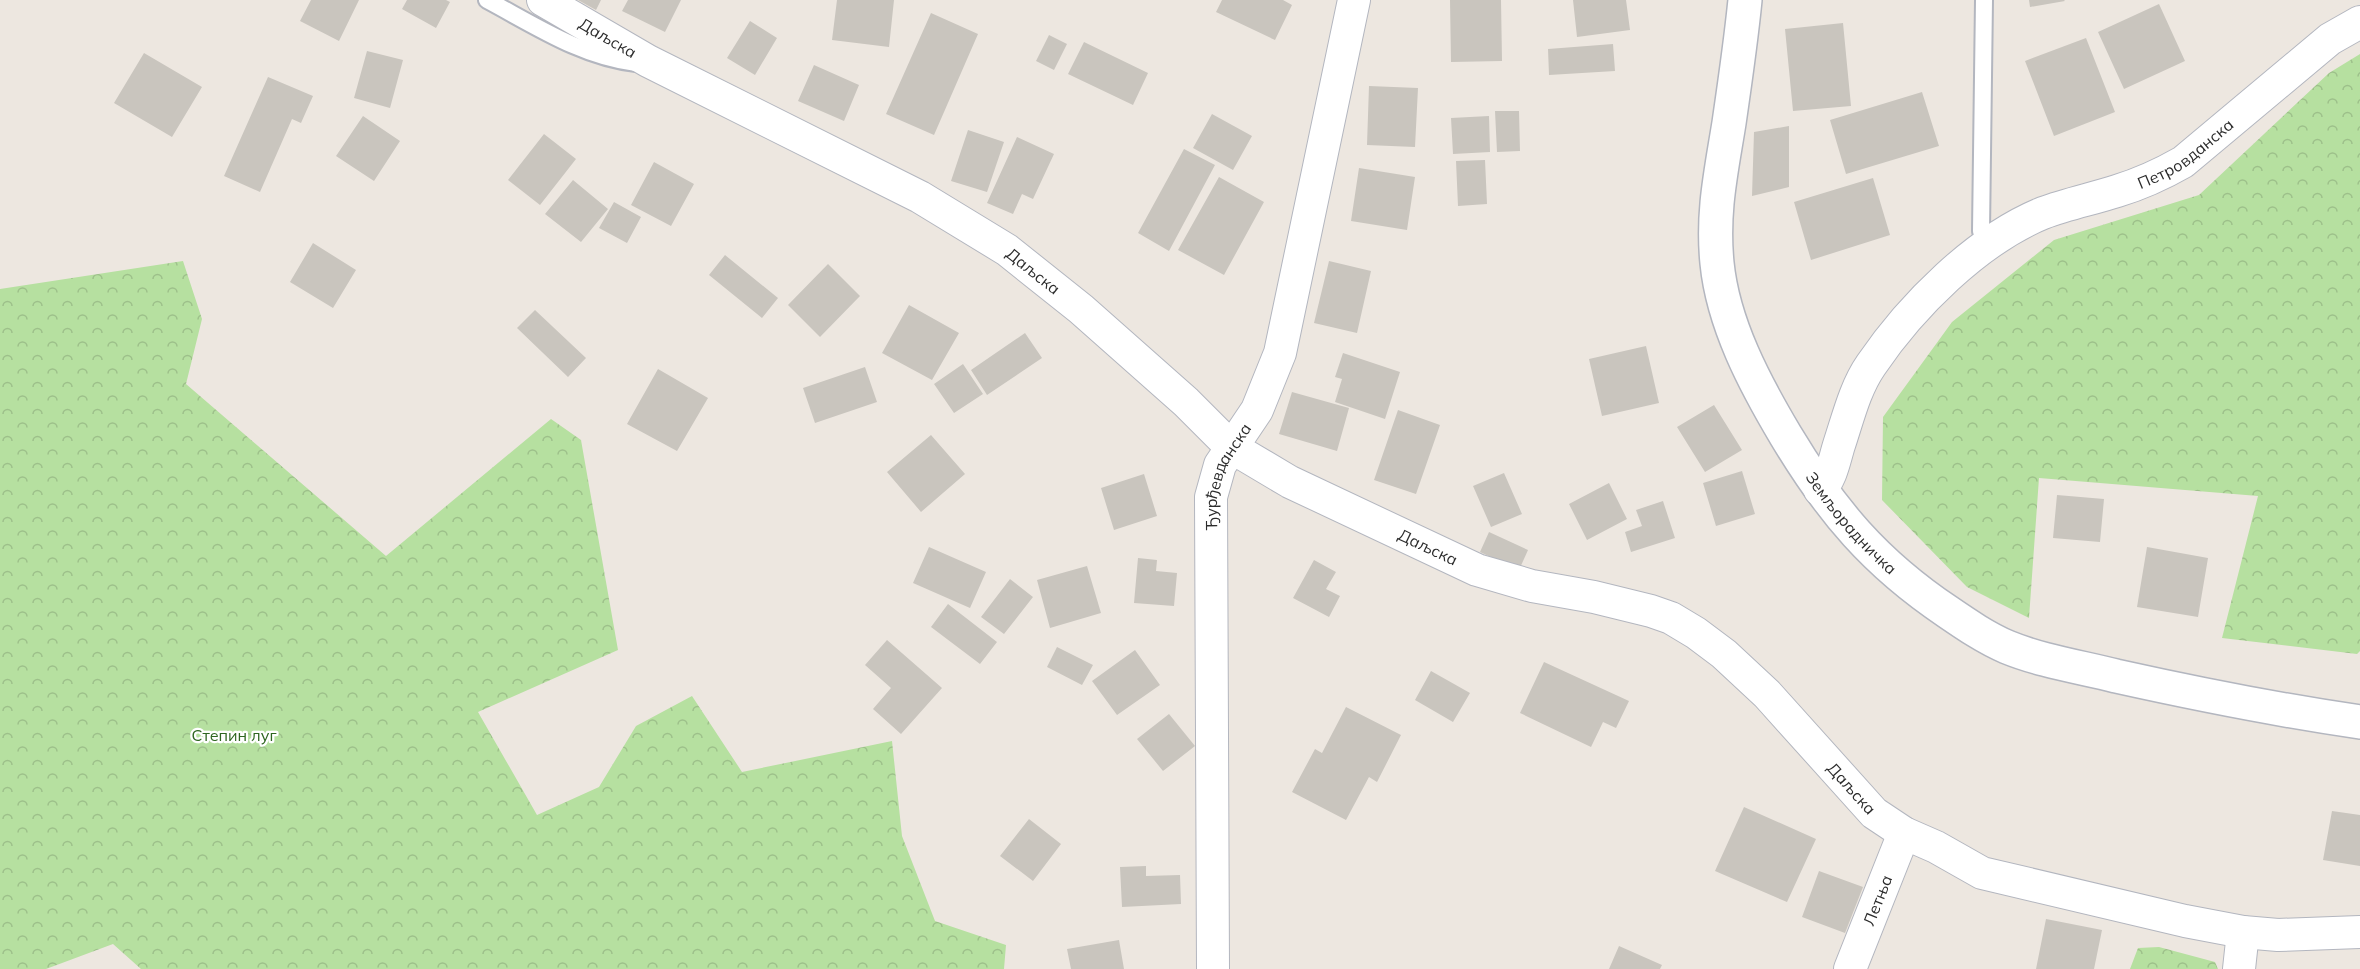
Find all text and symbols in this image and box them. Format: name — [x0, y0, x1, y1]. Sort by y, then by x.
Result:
street label: Даљска — [575, 13, 640, 62]
street label: Петровданска — [2134, 114, 2237, 193]
street label: Даљска — [1002, 243, 1064, 299]
street label: Ђурђевданска — [1201, 419, 1255, 531]
street label: Земљорадничка — [1802, 468, 1901, 579]
street label: Даљска — [1395, 524, 1461, 569]
park label: Степин луг — [191, 725, 277, 745]
street label: Даљска — [1823, 758, 1880, 819]
street label: Летња — [1858, 872, 1896, 928]

